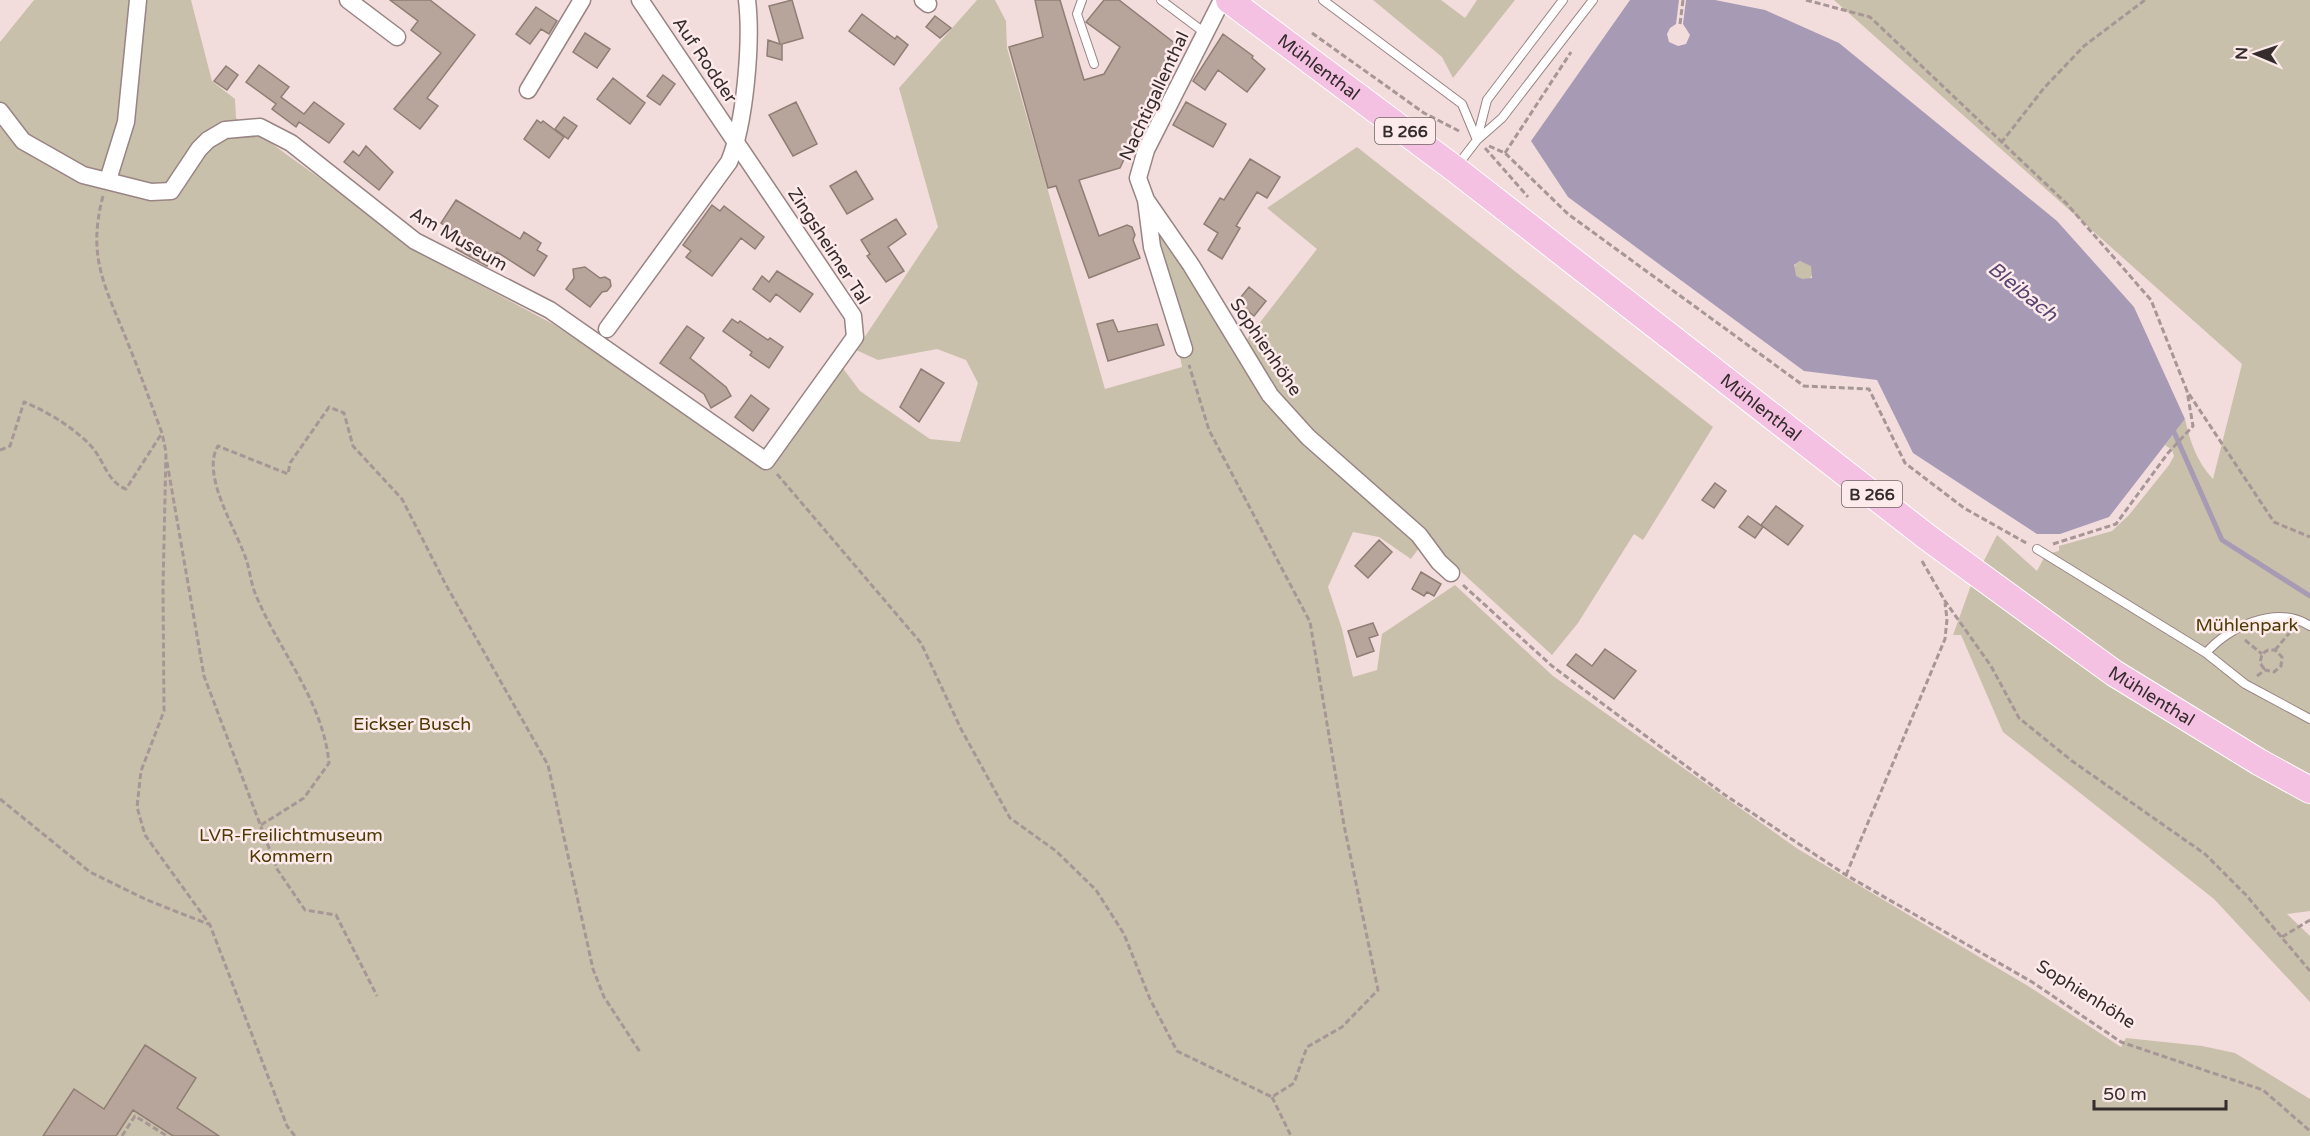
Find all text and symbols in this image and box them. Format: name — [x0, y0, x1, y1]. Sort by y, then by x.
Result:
street label: Auf Rodder — [668, 13, 742, 107]
north arrow — [2226, 24, 2286, 84]
street label: Nachtigallenthal — [1114, 28, 1194, 164]
street label: Mühlenthal — [1273, 29, 1364, 105]
text: N — [2232, 47, 2252, 60]
road number: B 266 — [1375, 118, 1435, 144]
street label: Zingsheimer Tal — [783, 183, 875, 309]
street label: Am Museum — [406, 202, 512, 276]
water label: Bleibach — [1983, 257, 2062, 327]
street label: Sophienhöhe — [1225, 294, 1307, 400]
street label: Mühlenthal — [1716, 369, 1806, 446]
road number: B 266 — [1842, 481, 1902, 507]
park label: Mühlenpark — [2196, 614, 2299, 636]
street label: Mühlenthal — [2104, 661, 2199, 731]
park label: Eickser Busch — [353, 713, 471, 735]
park label: LVR-Freilichtmuseum Kommern — [199, 824, 383, 867]
street label: Sophienhöhe — [2032, 955, 2140, 1033]
scale bar — [2094, 1073, 2226, 1111]
text: 50 m — [2103, 1083, 2147, 1105]

